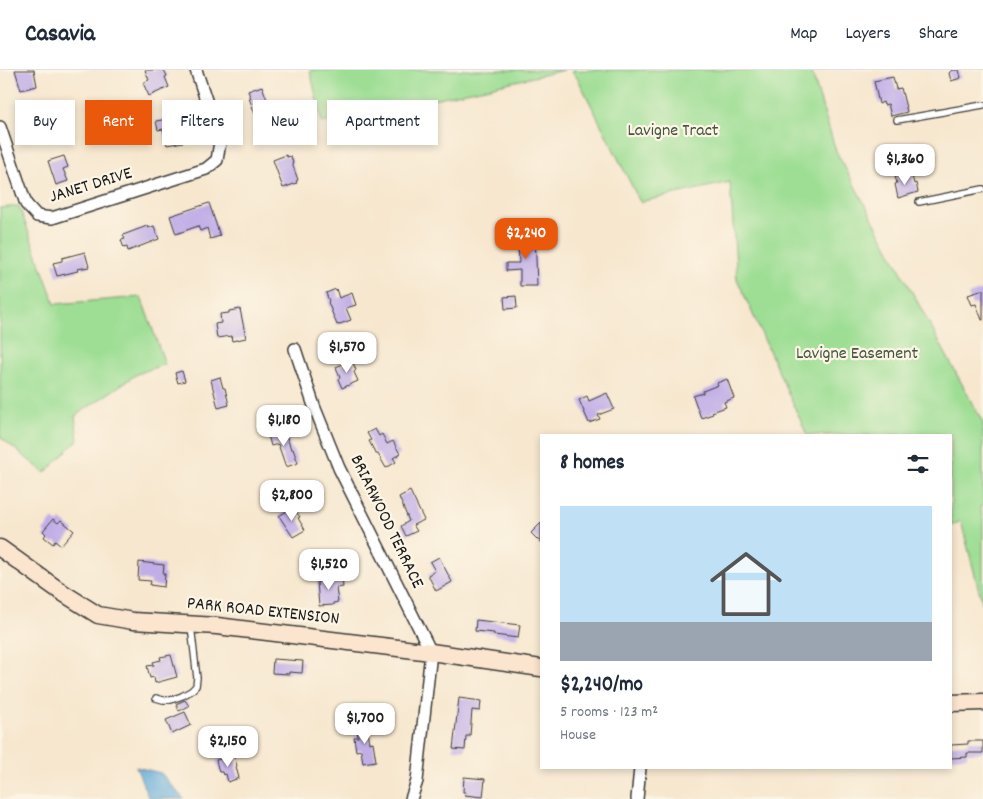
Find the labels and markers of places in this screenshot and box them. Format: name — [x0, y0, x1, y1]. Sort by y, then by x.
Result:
pin: $1,360 — [864, 144, 946, 186]
pin: $2,240 — [485, 218, 567, 260]
pin: $1,570 — [306, 332, 388, 374]
pin: $1,180 — [243, 404, 325, 447]
pin: $2,800 — [251, 480, 333, 522]
pin: $1,520 — [288, 548, 370, 591]
pin: $1,700 — [324, 702, 406, 745]
pin: $2,150 — [187, 726, 269, 768]

